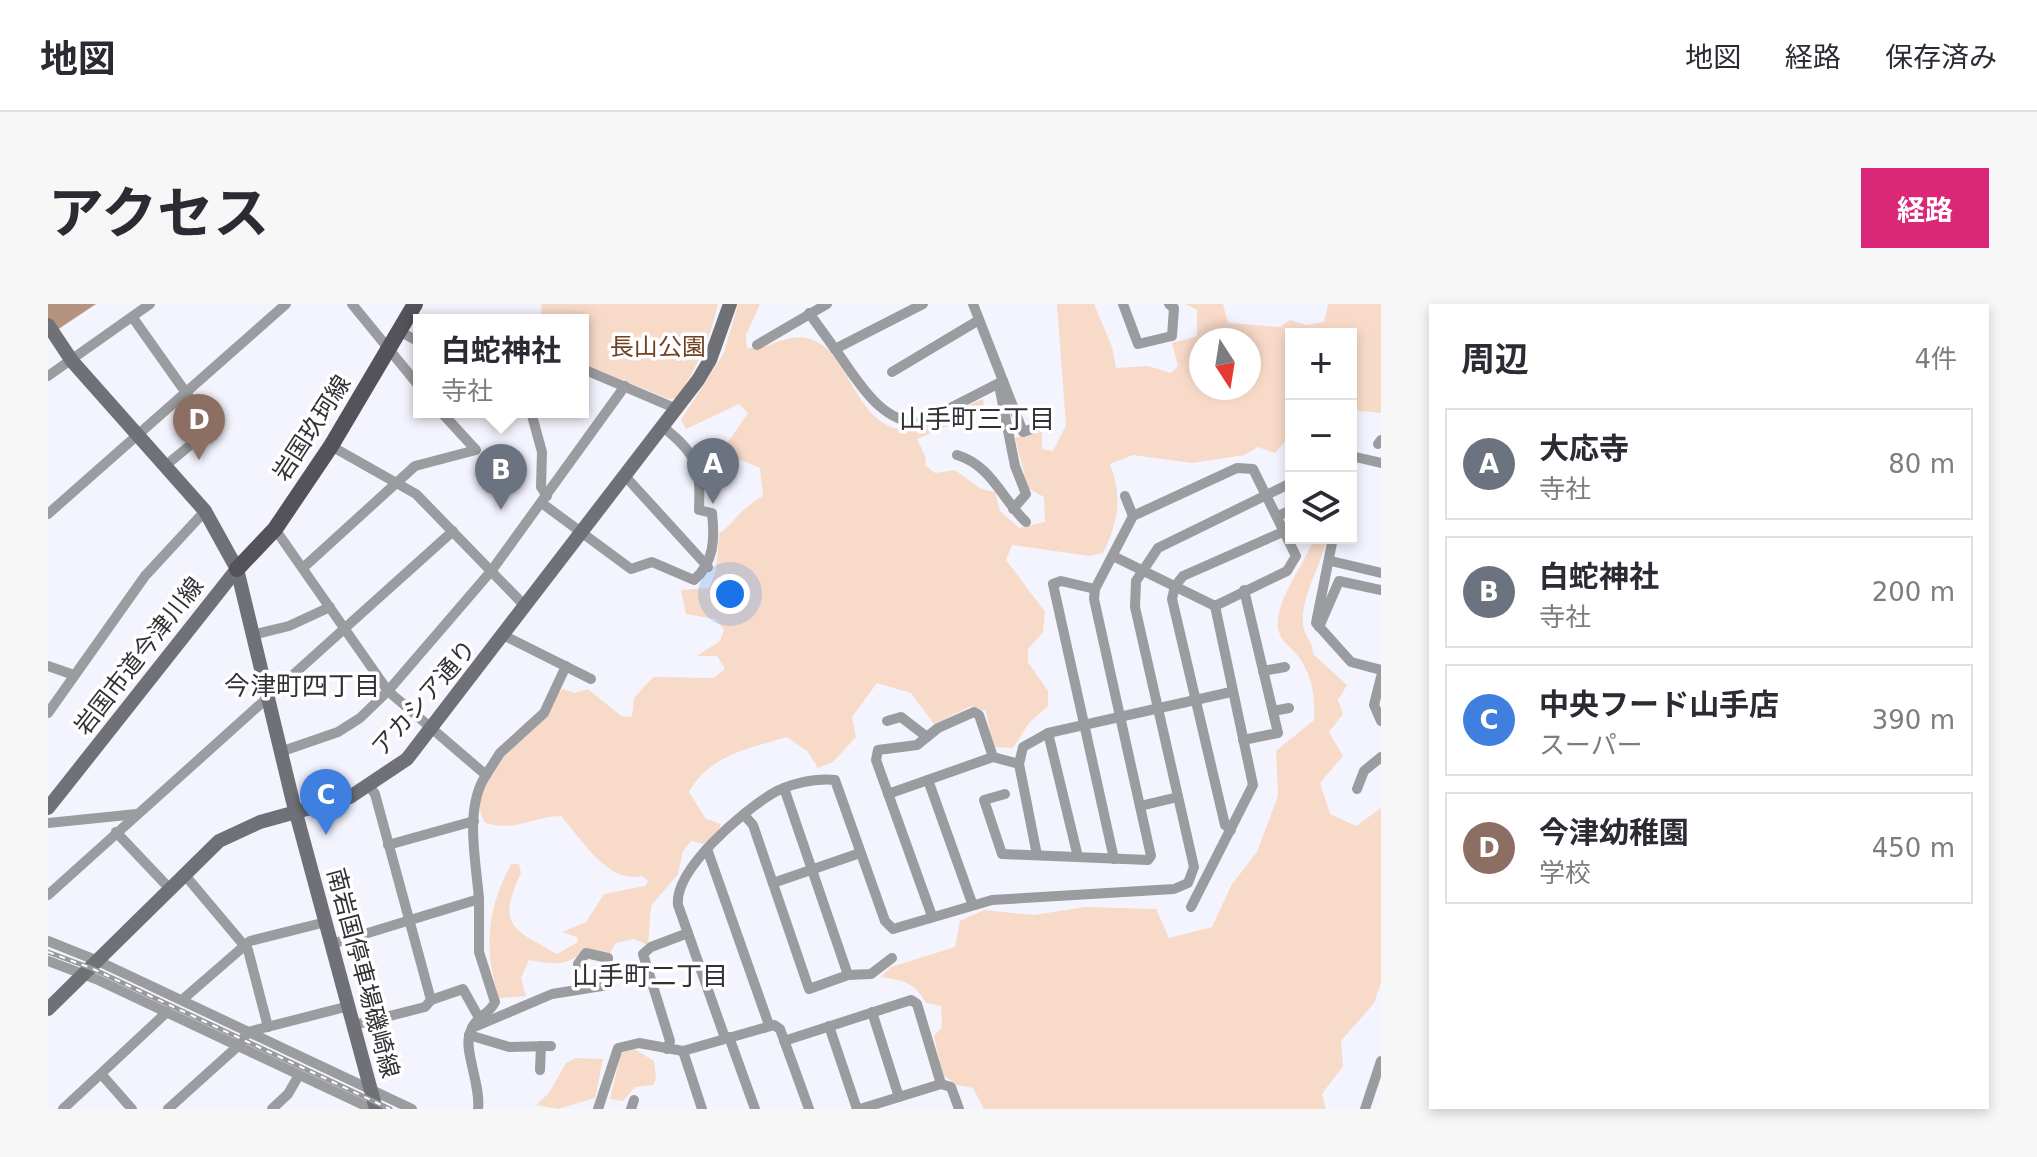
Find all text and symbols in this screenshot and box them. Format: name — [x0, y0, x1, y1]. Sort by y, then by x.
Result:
text: 地図 — [40, 37, 116, 81]
text: 地図 — [1685, 41, 1741, 74]
text: 経路 — [1785, 41, 1841, 74]
text: 保存済み — [1885, 41, 1997, 74]
button: 経路 — [1861, 168, 1989, 248]
text: アクセス — [48, 181, 269, 246]
popup — [413, 314, 589, 418]
north arrow — [1189, 328, 1261, 400]
map controls — [1285, 328, 1357, 544]
button: + — [1285, 328, 1357, 400]
text: 白蛇神社 — [441, 333, 561, 368]
park label: 長山公園 — [610, 333, 706, 361]
text: 周辺 — [1461, 339, 1529, 379]
text: 4件 — [1914, 344, 1957, 374]
street label: 岩国玖珂線 — [268, 370, 356, 486]
text: 寺社 — [441, 376, 493, 406]
pin: D — [173, 394, 225, 460]
button: − — [1285, 400, 1357, 472]
district label: 山手町三丁目 — [899, 404, 1055, 434]
text: 大応寺 — [1539, 431, 1629, 466]
pin: A — [687, 438, 739, 504]
pin: B — [475, 444, 527, 510]
text: A — [1479, 449, 1499, 479]
text: 80 m — [1888, 449, 1955, 479]
button: layers — [1285, 472, 1357, 544]
text: 寺社 — [1539, 474, 1591, 504]
text: 白蛇神社 — [1539, 559, 1659, 594]
street label: 岩国市道今津川線 — [69, 572, 209, 740]
your location — [710, 574, 750, 614]
text: B — [1479, 577, 1499, 607]
text: 200 m — [1872, 577, 1955, 607]
text: 寺社 — [1539, 602, 1591, 632]
street label: アカシア通り — [366, 634, 482, 762]
district label: 今津町四丁目 — [224, 671, 380, 701]
text: 中央フード山手店 — [1539, 687, 1779, 722]
text: C — [1479, 705, 1499, 735]
text: 390 m — [1872, 705, 1955, 735]
text: スーパー — [1539, 730, 1643, 760]
pin: C — [300, 769, 352, 835]
text: 今津幼稚園 — [1539, 815, 1689, 850]
text: D — [1478, 833, 1500, 863]
text: 450 m — [1872, 833, 1955, 863]
text: 学校 — [1539, 858, 1591, 888]
street label: 南岩国停車場磯崎線 — [322, 865, 404, 1081]
district label: 山手町二丁目 — [572, 961, 728, 991]

